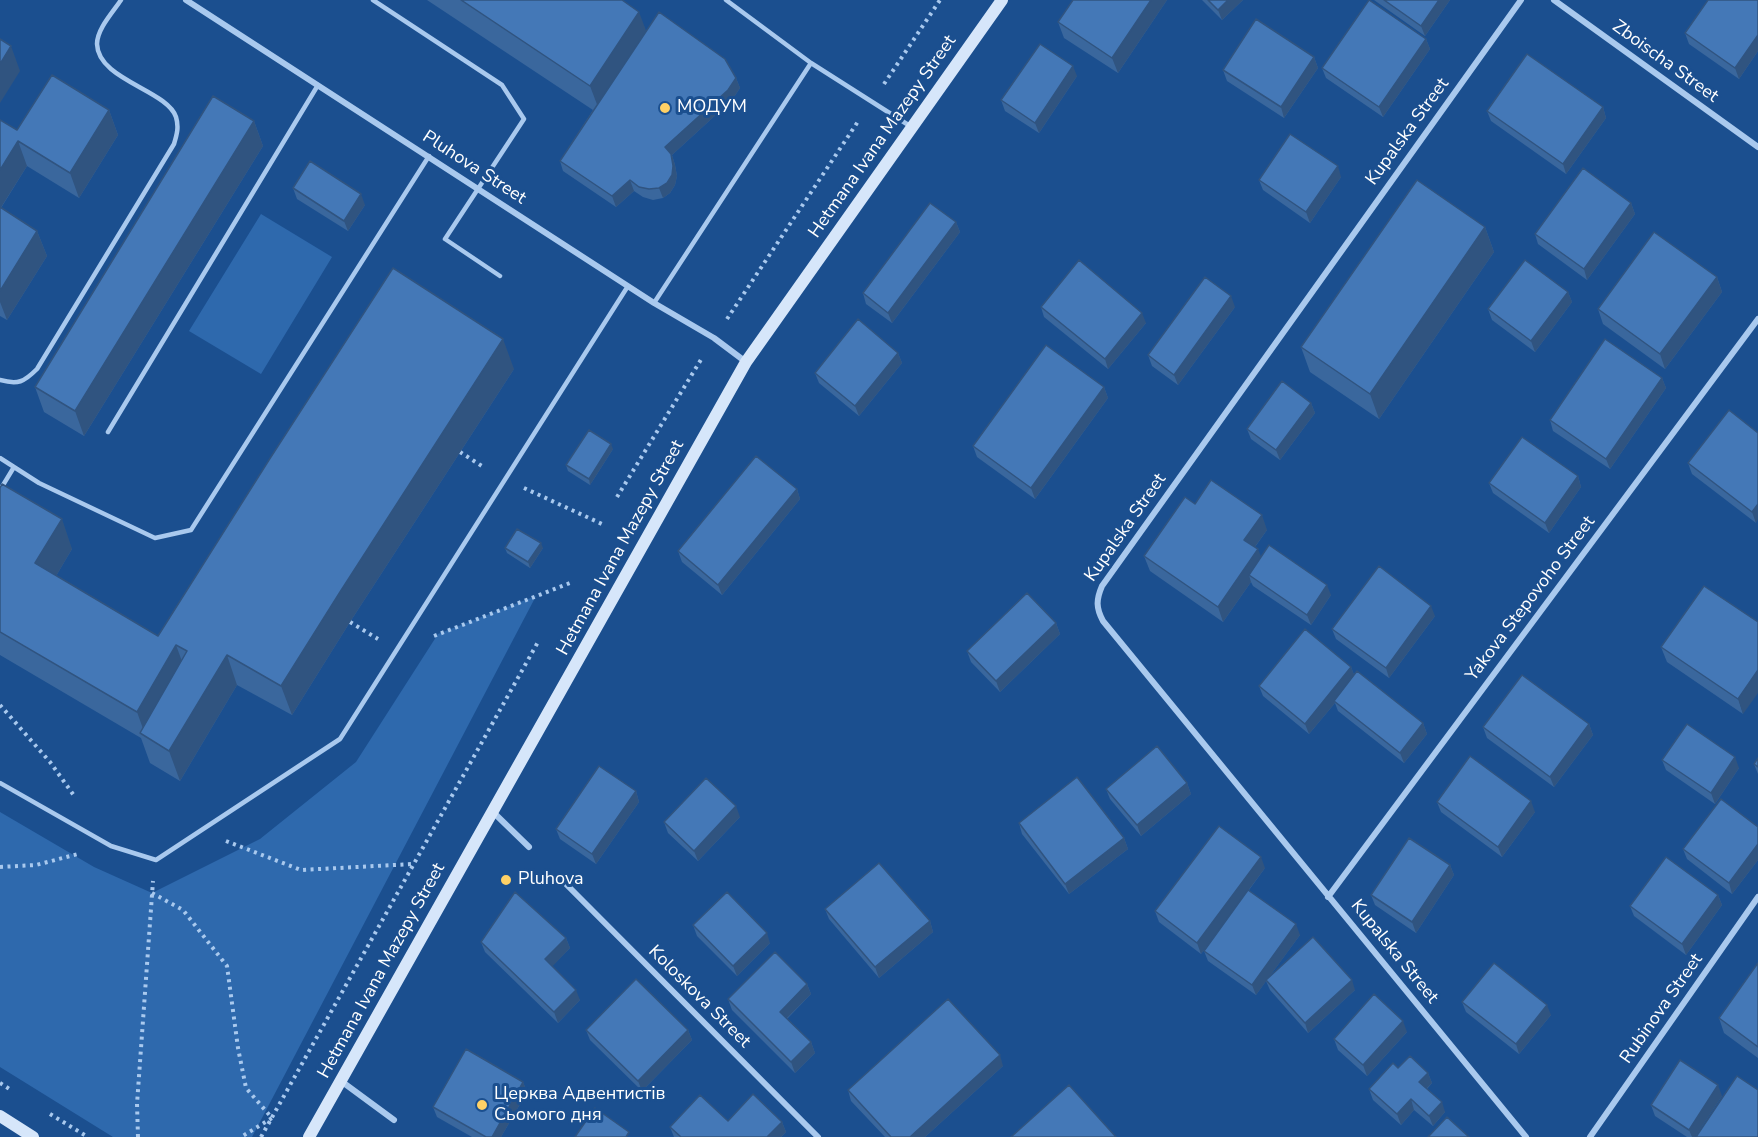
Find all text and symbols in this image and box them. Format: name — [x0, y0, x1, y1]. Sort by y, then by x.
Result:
street label: Zboischa Street — [1608, 16, 1722, 108]
street label: Hetmana Ivana Mazepy Street — [805, 31, 961, 243]
street label: Kupalska Street — [1362, 74, 1454, 190]
place label: МОДУМ — [677, 97, 747, 119]
marker: МОДУМ — [658, 101, 672, 115]
street label: Pluhova Street — [418, 126, 530, 210]
street label: Hetmana Ivana Mazepy Street — [553, 437, 689, 659]
street label: Kupalska Street — [1081, 470, 1171, 586]
street label: Yakova Stepovoho Street — [1462, 512, 1600, 686]
street label: Hetmana Ivana Mazepy Street — [314, 860, 450, 1082]
place label: Pluhova — [518, 869, 584, 891]
marker: Pluhova — [499, 873, 513, 887]
street label: Kupalska Street — [1346, 896, 1442, 1008]
street label: Koloskova Street — [643, 941, 755, 1053]
street label: Rubinova Street — [1616, 950, 1708, 1068]
place label: Церква Адвентистів Сьомого дня — [494, 1084, 665, 1126]
marker: Церква Адвентистів Сьомого дня — [475, 1098, 489, 1112]

